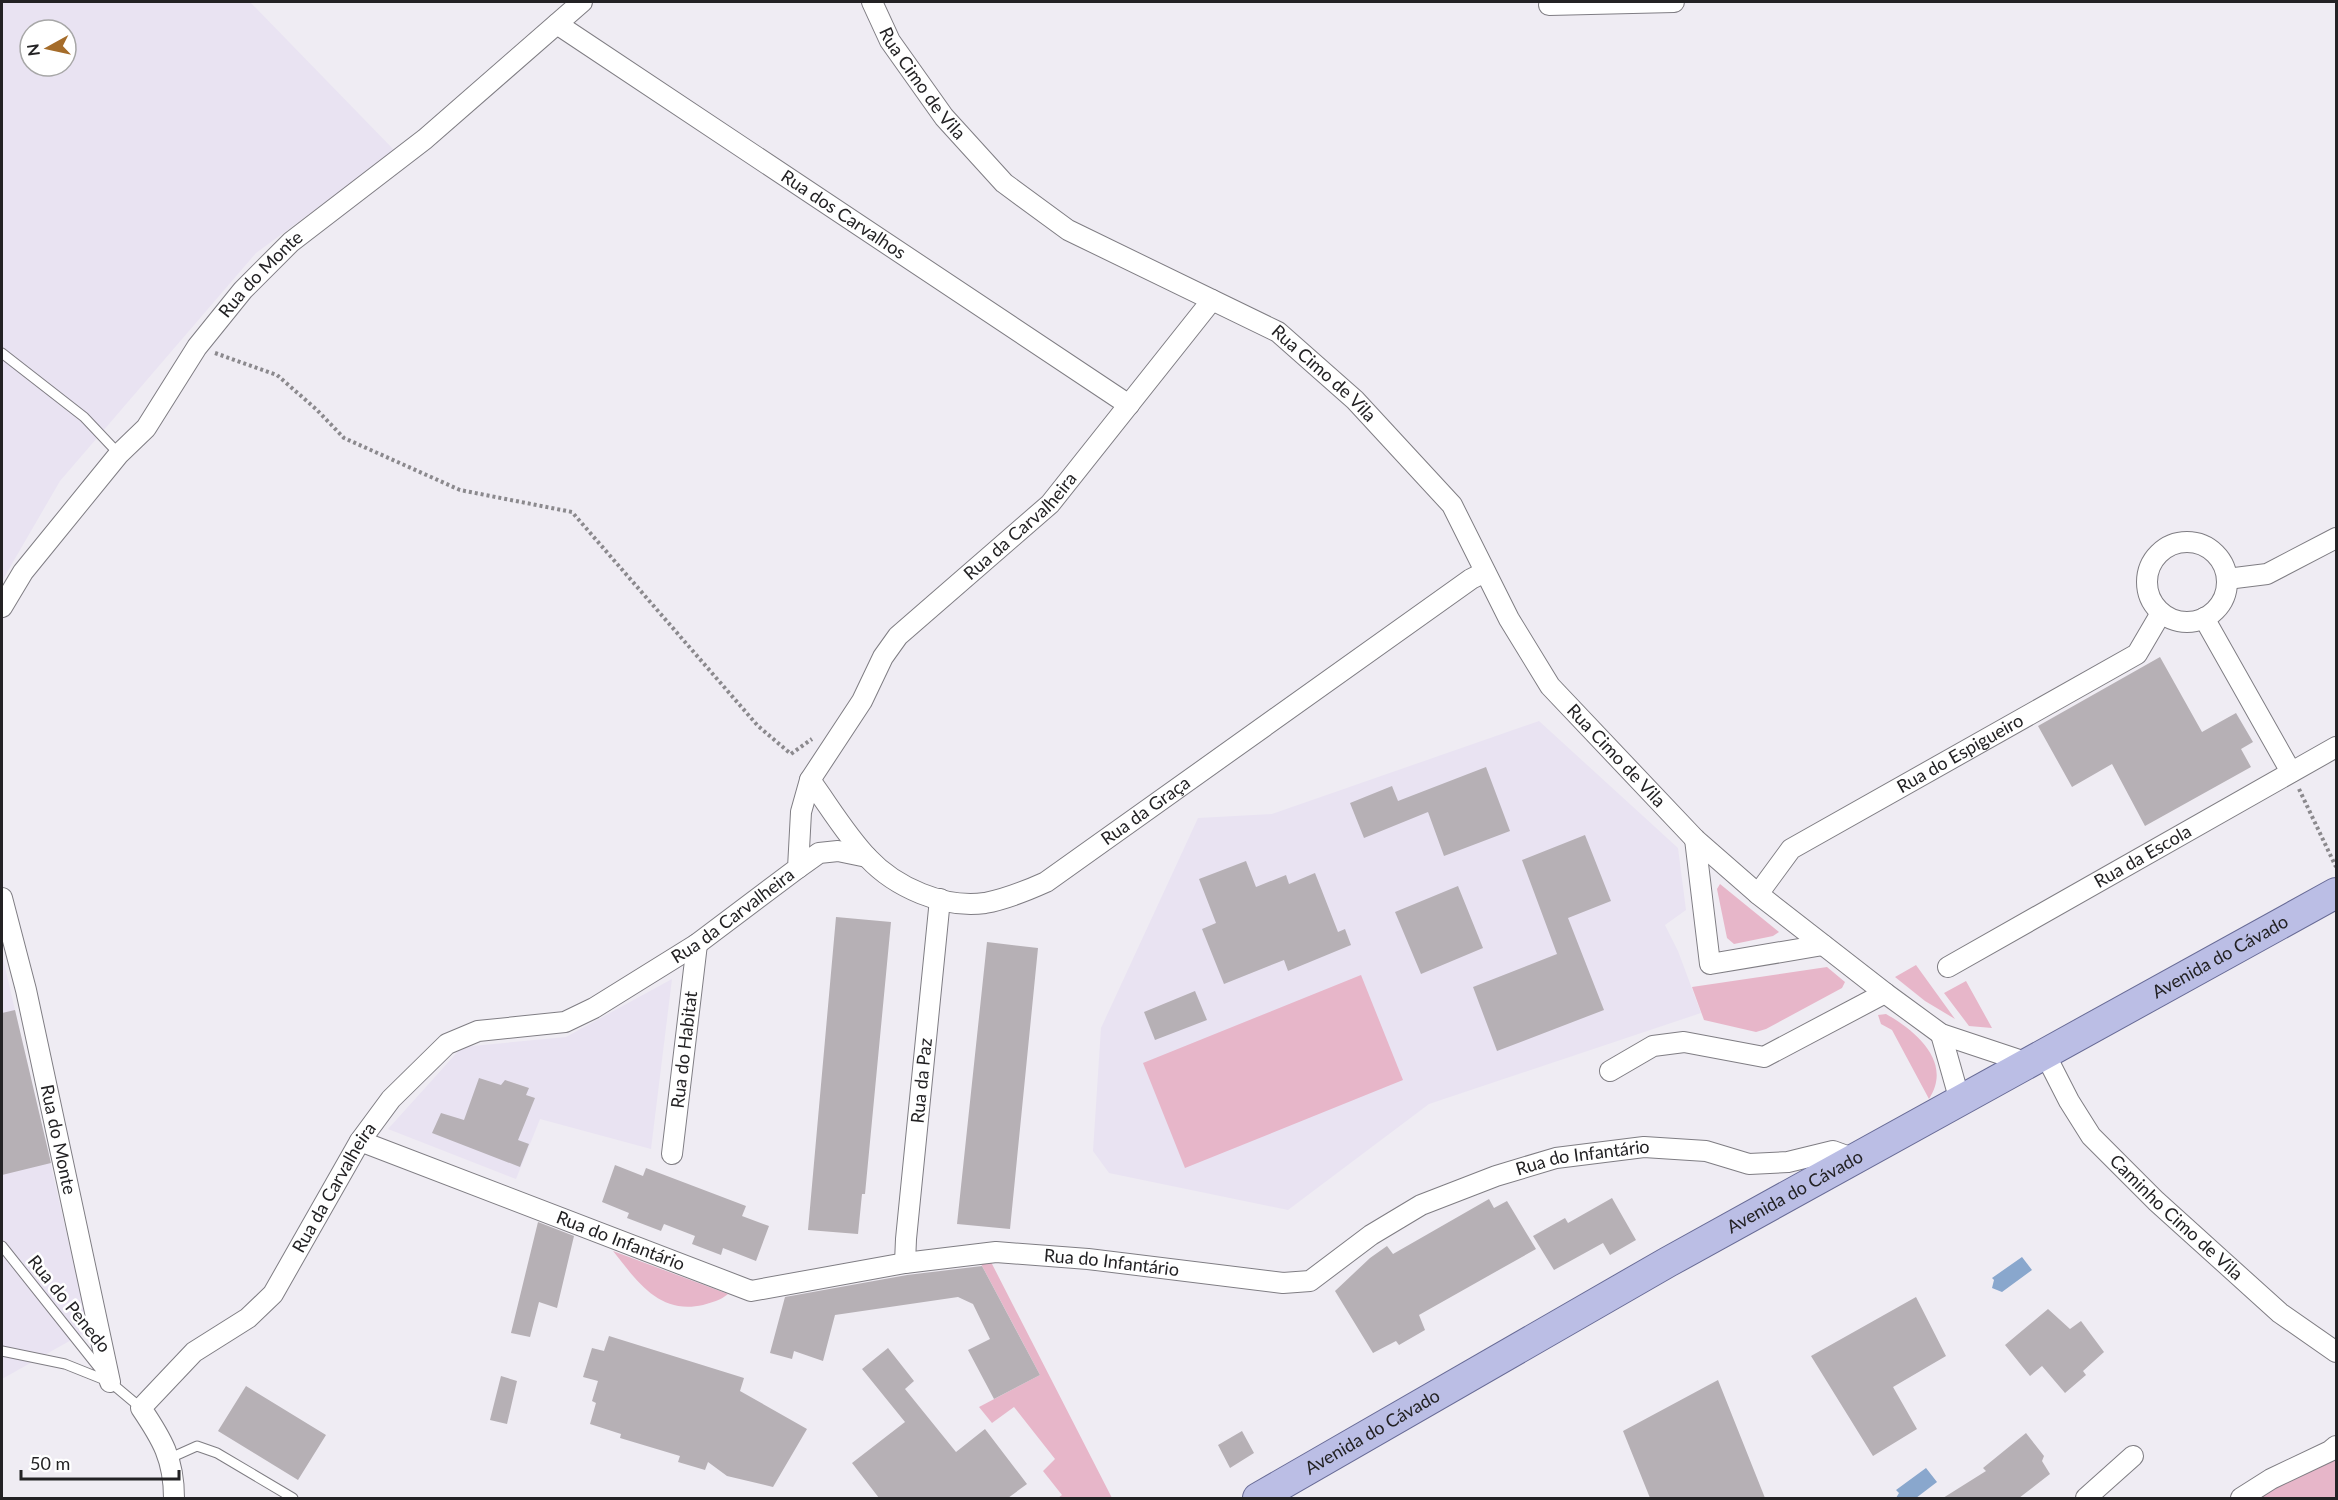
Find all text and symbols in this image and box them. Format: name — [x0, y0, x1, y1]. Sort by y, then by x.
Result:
north arrow — [18, 18, 78, 78]
street label: Rua Cimo de Vila — [875, 23, 971, 144]
text: N — [22, 43, 43, 58]
street label: Rua dos Carvalhos — [777, 164, 911, 263]
street label: Rua do Monte — [213, 225, 306, 321]
street label: Rua Cimo de Vila — [1268, 320, 1381, 426]
street label: Rua da Carvalheira — [959, 468, 1081, 584]
street label: Rua Cimo de Vila — [1563, 699, 1671, 811]
street label: Rua do Espigueiro — [1893, 708, 2027, 797]
street label: Rua da Graça — [1096, 771, 1194, 849]
street label: Rua da Escola — [2090, 819, 2195, 892]
street label: Rua da Carvalheira — [667, 863, 798, 967]
street label: Avenida do Cávado — [2148, 910, 2292, 1002]
street label: Rua do Habitat — [666, 989, 701, 1110]
street label: Rua da Paz — [906, 1037, 936, 1124]
street label: Rua do Monte — [37, 1082, 82, 1196]
street label: Rua da Carvalheira — [287, 1117, 380, 1256]
street label: Rua do Infantário — [1513, 1135, 1650, 1180]
street label: Avenida do Cávado — [1722, 1145, 1866, 1237]
street label: Caminho Cimo de Vila — [2106, 1149, 2248, 1284]
street label: Rua do Infantário — [553, 1205, 688, 1275]
street label: Rua do Infantário — [1043, 1244, 1181, 1280]
street label: Rua do Penedo — [24, 1250, 116, 1357]
street label: Avenida do Cávado — [1300, 1384, 1443, 1479]
scale bar — [21, 1443, 178, 1481]
text: 50 m — [30, 1452, 70, 1474]

